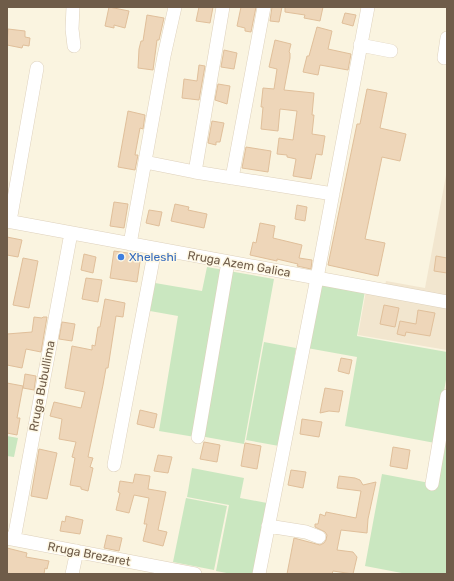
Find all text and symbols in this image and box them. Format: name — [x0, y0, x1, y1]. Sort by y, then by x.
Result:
street label: Rruga Azem Galica — [186, 248, 292, 280]
place label: Xheleshi — [129, 250, 177, 264]
marker: Xheleshi — [116, 252, 126, 262]
street label: Rruga Bubullima — [26, 340, 58, 432]
street label: Rruga Brezaret — [46, 539, 132, 569]

